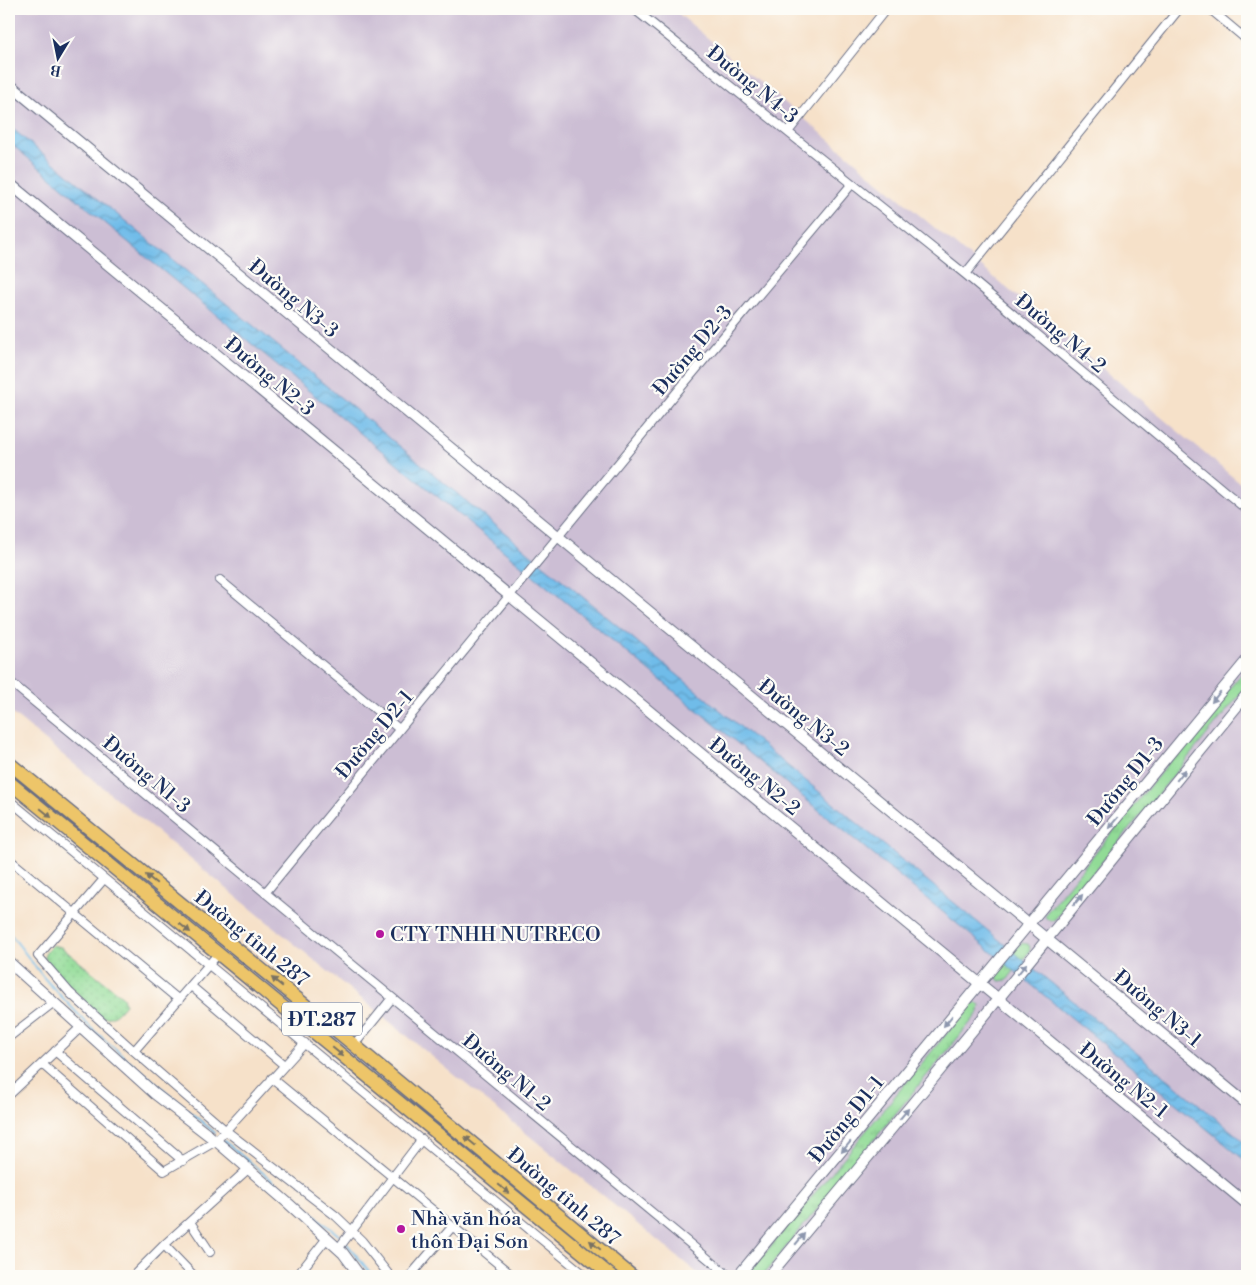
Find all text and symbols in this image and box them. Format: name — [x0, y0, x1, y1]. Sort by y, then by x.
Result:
north arrow — [32, 32, 82, 82]
street label: Đường N4-3 — [701, 41, 803, 130]
text: B — [49, 60, 63, 80]
street label: Đường N3-3 — [243, 254, 343, 344]
street label: Đường N4-2 — [1010, 289, 1110, 379]
street label: Đường D2-3 — [648, 301, 738, 401]
street label: Đường N2-3 — [219, 332, 319, 422]
street label: Đường N3-2 — [753, 674, 854, 762]
street label: Đường D2-1 — [331, 685, 420, 784]
one-way arrow — [1211, 690, 1222, 703]
street label: Đường N1-3 — [97, 731, 195, 819]
street label: Đường D1-3 — [1083, 732, 1170, 832]
street label: Đường N2-2 — [703, 733, 805, 822]
one-way arrow — [1176, 769, 1187, 782]
one-way arrow — [40, 808, 53, 819]
one-way arrow — [1107, 816, 1119, 828]
one-way arrow — [145, 874, 158, 885]
street label: Đường tỉnh 287 — [189, 885, 313, 993]
one-way arrow — [1072, 894, 1083, 907]
one-way arrow — [179, 922, 192, 933]
place label: CTY TNHH NUTRECO — [390, 923, 601, 948]
marker: CTY TNHH NUTRECO — [374, 928, 386, 940]
one-way arrow — [1017, 963, 1028, 976]
street label: Đường N3-1 — [1108, 965, 1206, 1053]
one-way arrow — [271, 977, 284, 988]
road number: ĐT.287 — [282, 1002, 362, 1036]
one-way arrow — [943, 1014, 954, 1027]
street label: Đường N1-2 — [457, 1029, 555, 1117]
street label: Đường N2-1 — [1073, 1038, 1173, 1125]
one-way arrow — [332, 1047, 345, 1058]
street label: Đường D1-1 — [804, 1071, 890, 1169]
one-way arrow — [898, 1107, 909, 1120]
one-way arrow — [463, 1136, 476, 1147]
one-way arrow — [840, 1140, 851, 1153]
street label: Đường tỉnh 287 — [501, 1143, 625, 1252]
one-way arrow — [498, 1184, 511, 1195]
place label: Nhà văn hóa thôn Đại Sơn — [411, 1207, 529, 1255]
marker: Nhà văn hóa thôn Đại Sơn — [395, 1223, 407, 1235]
one-way arrow — [794, 1233, 806, 1245]
one-way arrow — [588, 1240, 601, 1251]

